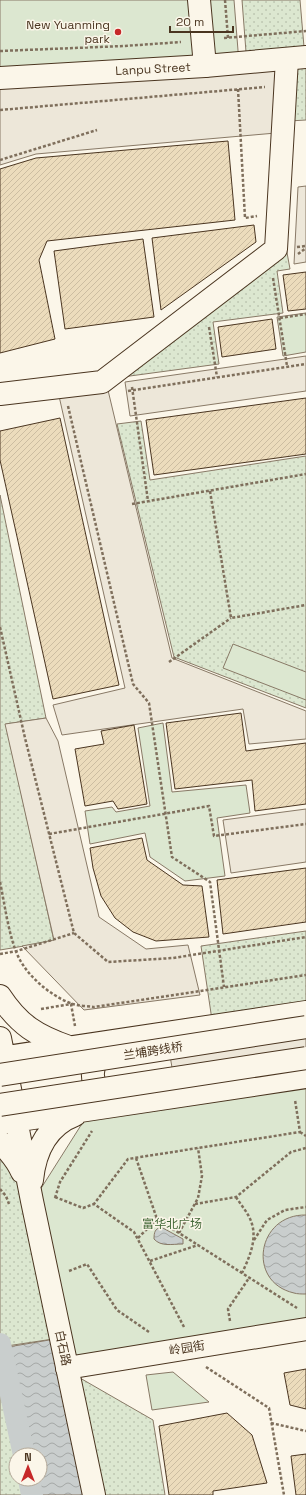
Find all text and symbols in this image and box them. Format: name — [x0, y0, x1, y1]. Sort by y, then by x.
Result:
scale bar — [170, 8, 233, 34]
text: 20 m — [176, 14, 204, 30]
place label: New Yuanming park — [26, 17, 111, 47]
marker: New Yuanming park — [113, 27, 123, 37]
street label: Lanpu Street — [115, 59, 191, 79]
street label: 兰埔跨线桥 — [122, 1038, 184, 1064]
park label: 富华北广场 — [142, 1216, 202, 1232]
street label: 白石路 — [51, 1329, 75, 1367]
street label: 岭园街 — [168, 1337, 206, 1359]
north arrow — [8, 1447, 48, 1487]
text: N — [24, 1450, 32, 1464]

